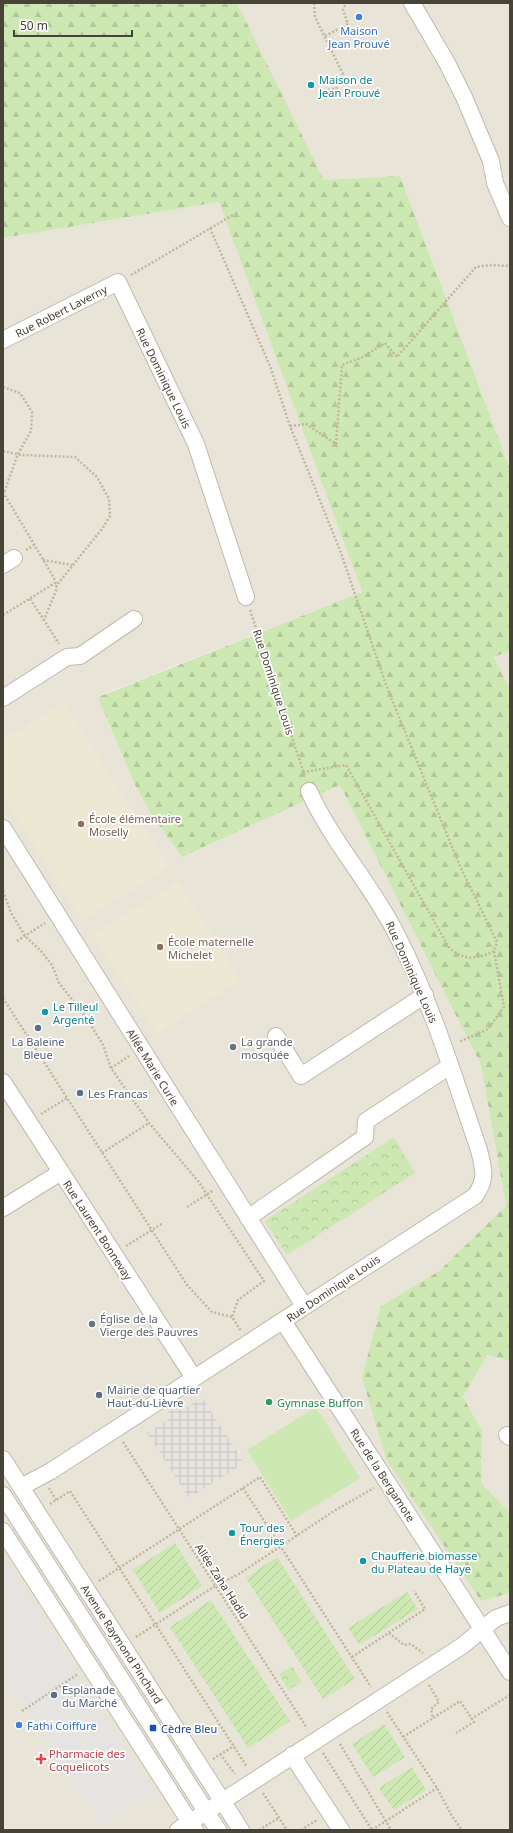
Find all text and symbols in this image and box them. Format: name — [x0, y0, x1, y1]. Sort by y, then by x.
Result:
scale bar — [14, 12, 132, 38]
marker: Maison Jean Prouvé — [354, 12, 364, 22]
text: 50 m — [20, 17, 48, 34]
place label: Maison Jean Prouvé — [327, 23, 390, 51]
place label: Maison de Jean Prouvé — [318, 72, 380, 100]
marker: Maison de Jean Prouvé — [306, 80, 316, 90]
street label: Rue Robert Laverny — [12, 281, 110, 341]
street label: Rue Dominique Louis — [133, 325, 195, 431]
street label: Rue Dominique Louis — [250, 627, 298, 737]
place label: École élémentaire Moselly — [89, 811, 181, 839]
marker: École élémentaire Moselly — [76, 819, 86, 829]
street label: Rue Dominique Louis — [383, 919, 441, 1025]
place label: École maternelle Michelet — [168, 934, 254, 962]
marker: École maternelle Michelet — [155, 942, 165, 952]
place label: Le Tilleul Argenté — [53, 999, 98, 1027]
marker: Le Tilleul Argenté — [40, 1007, 50, 1017]
marker: La Baleine Bleue — [33, 1023, 43, 1033]
street label: Allée Marie Curie — [123, 1026, 183, 1108]
place label: La Baleine Bleue — [12, 1034, 65, 1062]
place label: La grande mosquée — [241, 1034, 293, 1062]
marker: La grande mosquée — [228, 1042, 238, 1052]
place label: Les Francas — [88, 1086, 148, 1101]
marker: Les Francas — [75, 1088, 85, 1098]
street label: Rue Laurent Bonnevay — [60, 1177, 136, 1283]
street label: Rue Dominique Louis — [283, 1251, 383, 1325]
place label: Église de la Vierge des Pauvres — [100, 1311, 198, 1339]
marker: Église de la Vierge des Pauvres — [87, 1319, 97, 1329]
place label: Mairie de quartier Haut-du-Lièvre — [107, 1382, 201, 1410]
marker: Mairie de quartier Haut-du-Lièvre — [94, 1390, 104, 1400]
place label: Gymnase Buffon — [277, 1395, 363, 1410]
marker: Gymnase Buffon — [264, 1397, 274, 1407]
street label: Rue de la Bergamote — [347, 1426, 419, 1524]
place label: Tour des Énergies — [240, 1520, 285, 1548]
marker: Tour des Énergies — [227, 1528, 237, 1538]
street label: Allée Zaha Hadid — [192, 1540, 252, 1622]
place label: Chaufferie biomasse du Plateau de Haye — [371, 1548, 477, 1576]
marker: Chaufferie biomasse du Plateau de Haye — [358, 1556, 368, 1566]
street label: Avenue Raymond Pinchard — [78, 1582, 166, 1706]
place label: Esplanade du Marché — [62, 1682, 117, 1710]
marker: Esplanade du Marché — [49, 1690, 59, 1700]
place label: Fathi Coiffure — [27, 1718, 97, 1733]
marker: Fathi Coiffure — [14, 1720, 24, 1730]
place label: Cèdre Bleu — [161, 1721, 217, 1736]
marker: Cèdre Bleu — [148, 1723, 158, 1733]
place label: Pharmacie des Coquelicots — [49, 1746, 125, 1774]
marker: Pharmacie des Coquelicots — [36, 1754, 46, 1764]

